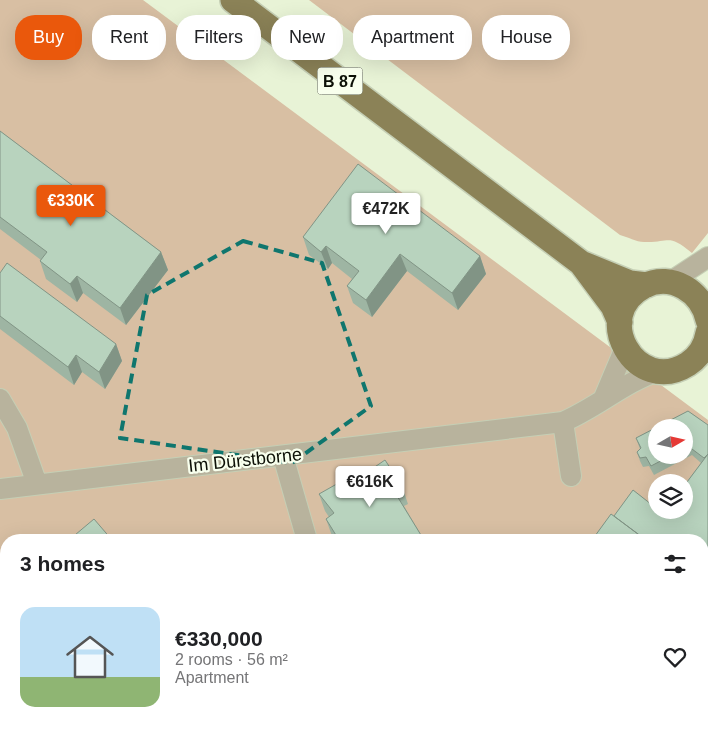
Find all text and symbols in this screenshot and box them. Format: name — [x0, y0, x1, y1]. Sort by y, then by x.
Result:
chip: Buy — [15, 15, 82, 60]
chip: Rent — [92, 15, 166, 60]
chip: Filters — [176, 15, 261, 60]
chip: New — [271, 15, 343, 60]
chip: Apartment — [353, 15, 472, 60]
chip: House — [482, 15, 570, 60]
road number: B 87 — [318, 68, 362, 94]
pin: €330K — [36, 184, 106, 227]
text: €330K — [47, 192, 95, 209]
pin: €472K — [351, 192, 421, 235]
text: €472K — [362, 200, 410, 217]
north arrow — [648, 419, 692, 464]
map controls — [648, 419, 693, 519]
street label: Im Dürstborne — [187, 444, 303, 476]
pin: €616K — [335, 466, 405, 508]
text: €616K — [346, 473, 394, 490]
button: layers — [648, 474, 693, 519]
icon: filters — [661, 550, 689, 578]
text: 3 homes — [20, 552, 105, 575]
icon: home — [60, 627, 120, 687]
text: €330,000 — [175, 627, 263, 650]
icon: heart — [661, 643, 689, 671]
text: 2 rooms · 56 m² — [175, 651, 288, 668]
text: Apartment — [175, 669, 249, 686]

